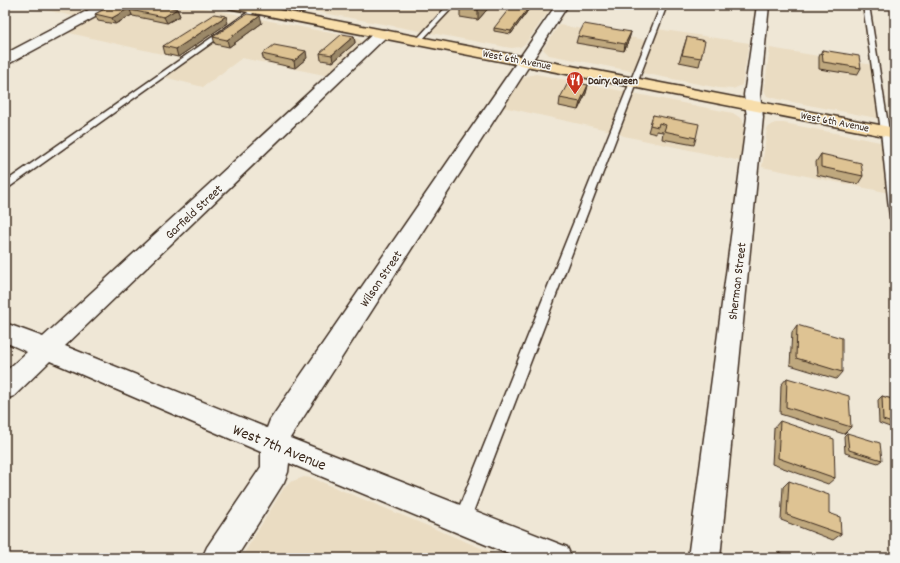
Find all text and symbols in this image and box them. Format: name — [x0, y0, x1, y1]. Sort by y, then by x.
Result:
street label: West 6th Avenue — [481, 46, 552, 75]
restaurant icon: Dairy Queen — [565, 70, 585, 95]
place label: Dairy Queen — [588, 74, 638, 90]
street label: West 6th Avenue — [799, 108, 870, 137]
street label: Garfield Street — [162, 181, 228, 245]
street label: Sherman Street — [724, 241, 753, 321]
street label: Wilson Street — [356, 247, 408, 312]
street label: West 7th Avenue — [229, 419, 329, 478]

